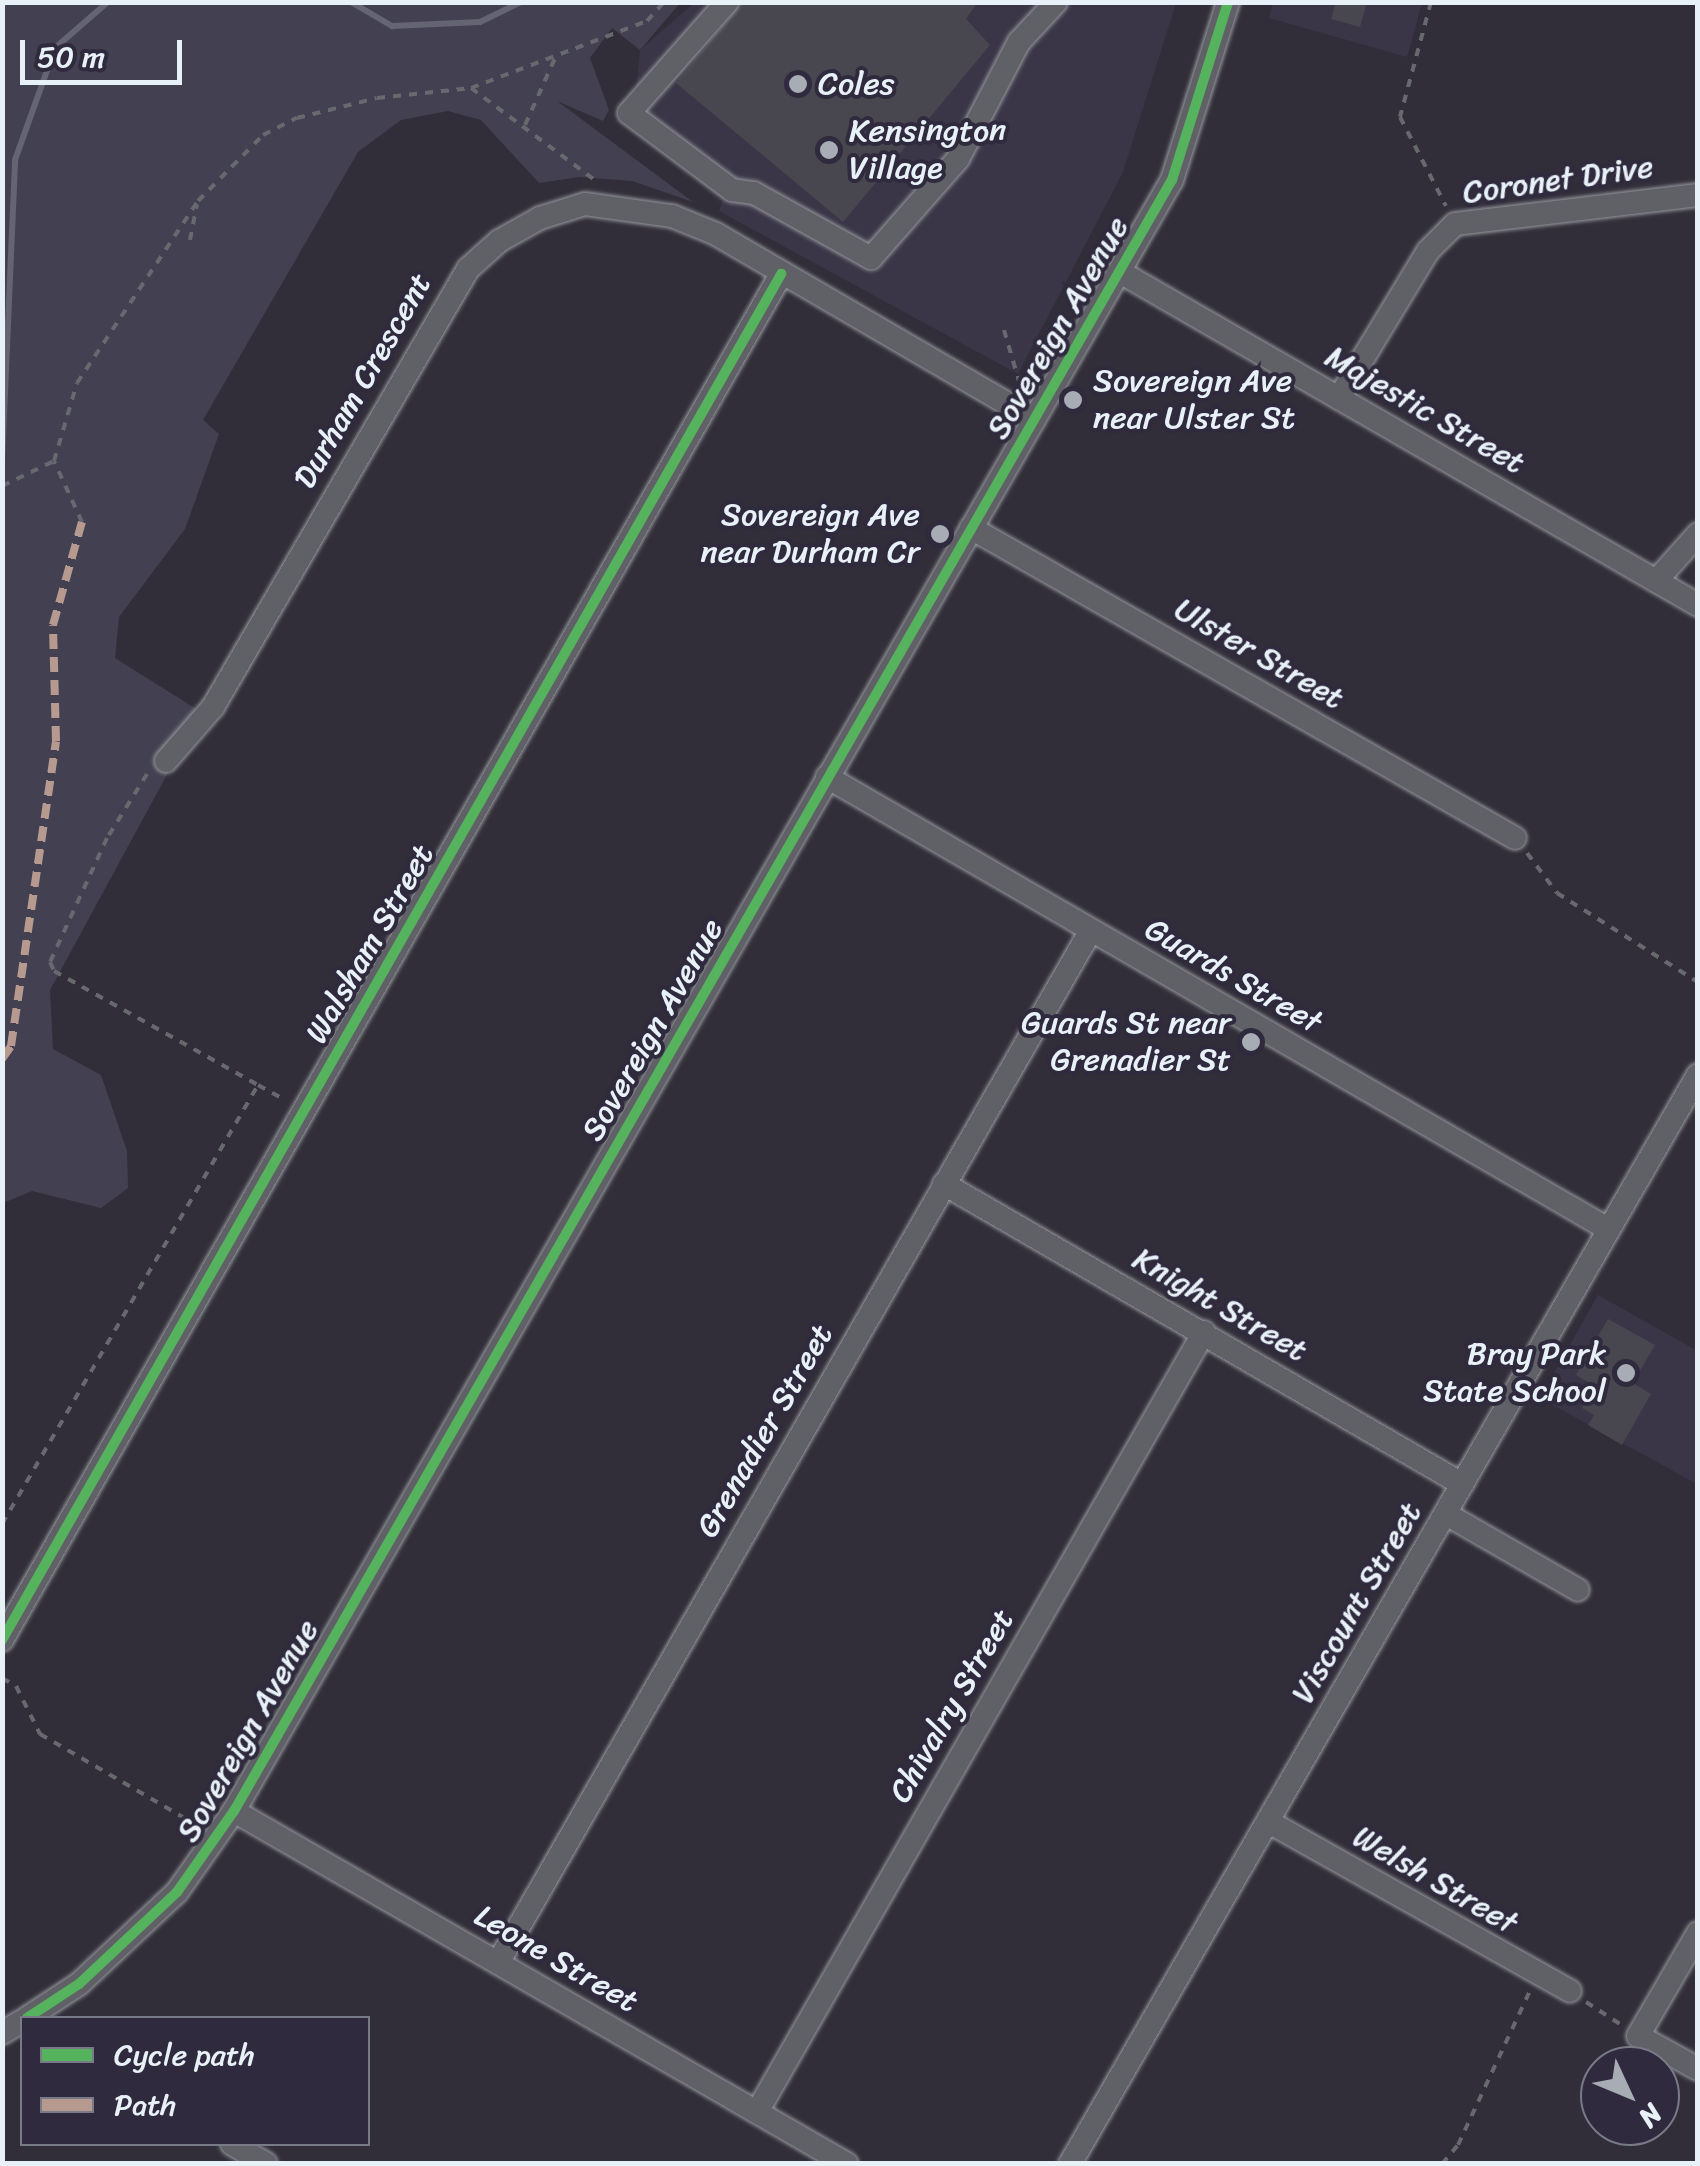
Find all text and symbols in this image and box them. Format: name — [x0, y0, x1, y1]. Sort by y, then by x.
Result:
scale bar — [25, 20, 188, 82]
text: 50 m — [37, 30, 105, 84]
place label: Coles — [818, 65, 895, 103]
marker: Coles — [787, 73, 809, 95]
place label: Kensington Village — [849, 113, 1006, 188]
marker: Kensington Village — [818, 139, 840, 161]
street label: Coronet Drive — [1460, 148, 1656, 212]
street label: Sovereign Avenue — [979, 211, 1137, 445]
street label: Durham Crescent — [286, 266, 440, 496]
street label: Majestic Street — [1319, 338, 1531, 482]
place label: Sovereign Ave near Ulster St — [1093, 363, 1294, 438]
marker: Sovereign Ave near Ulster St — [1062, 389, 1084, 411]
place label: Sovereign Ave near Durham Cr — [701, 497, 920, 572]
marker: Sovereign Ave near Durham Cr — [929, 523, 951, 545]
street label: Ulster Street — [1168, 590, 1350, 718]
street label: Walsham Street — [298, 838, 442, 1050]
street label: Guards Street — [1138, 910, 1328, 1042]
street label: Sovereign Avenue — [574, 913, 732, 1147]
place label: Guards St near Grenadier St — [1021, 1005, 1231, 1080]
marker: Guards St near Grenadier St — [1240, 1031, 1262, 1053]
street label: Knight Street — [1126, 1240, 1314, 1370]
street label: Grenadier Street — [689, 1318, 841, 1544]
place label: Bray Park State School — [1423, 1336, 1606, 1411]
marker: Bray Park State School — [1615, 1362, 1637, 1384]
street label: Viscount Street — [1284, 1496, 1430, 1710]
street label: Chivalry Street — [881, 1603, 1023, 1809]
street label: Sovereign Avenue — [169, 1614, 327, 1848]
street label: Welsh Street — [1346, 1818, 1524, 1942]
street label: Leone Street — [468, 1897, 644, 2021]
legend — [20, 2016, 370, 2146]
text: Cycle path — [114, 2028, 255, 2082]
north arrow — [1580, 2046, 1680, 2146]
text: Path — [114, 2078, 176, 2132]
text: N — [1626, 2092, 1675, 2140]

